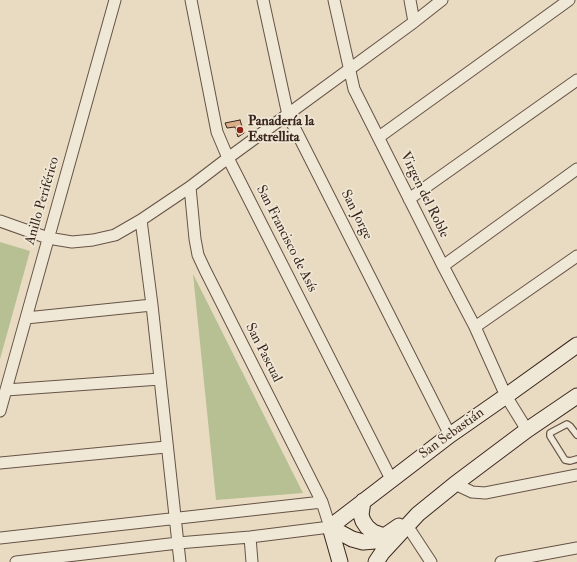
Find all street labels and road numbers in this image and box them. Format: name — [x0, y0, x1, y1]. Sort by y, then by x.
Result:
street label: Virgen del Roble — [396, 149, 452, 241]
street label: Anillo Periférico — [22, 155, 64, 247]
street label: San Francisco de Asís — [252, 183, 320, 295]
street label: San Jorge — [336, 187, 376, 243]
street label: San Pascual — [241, 321, 285, 385]
street label: San Sebastián — [416, 405, 488, 463]

